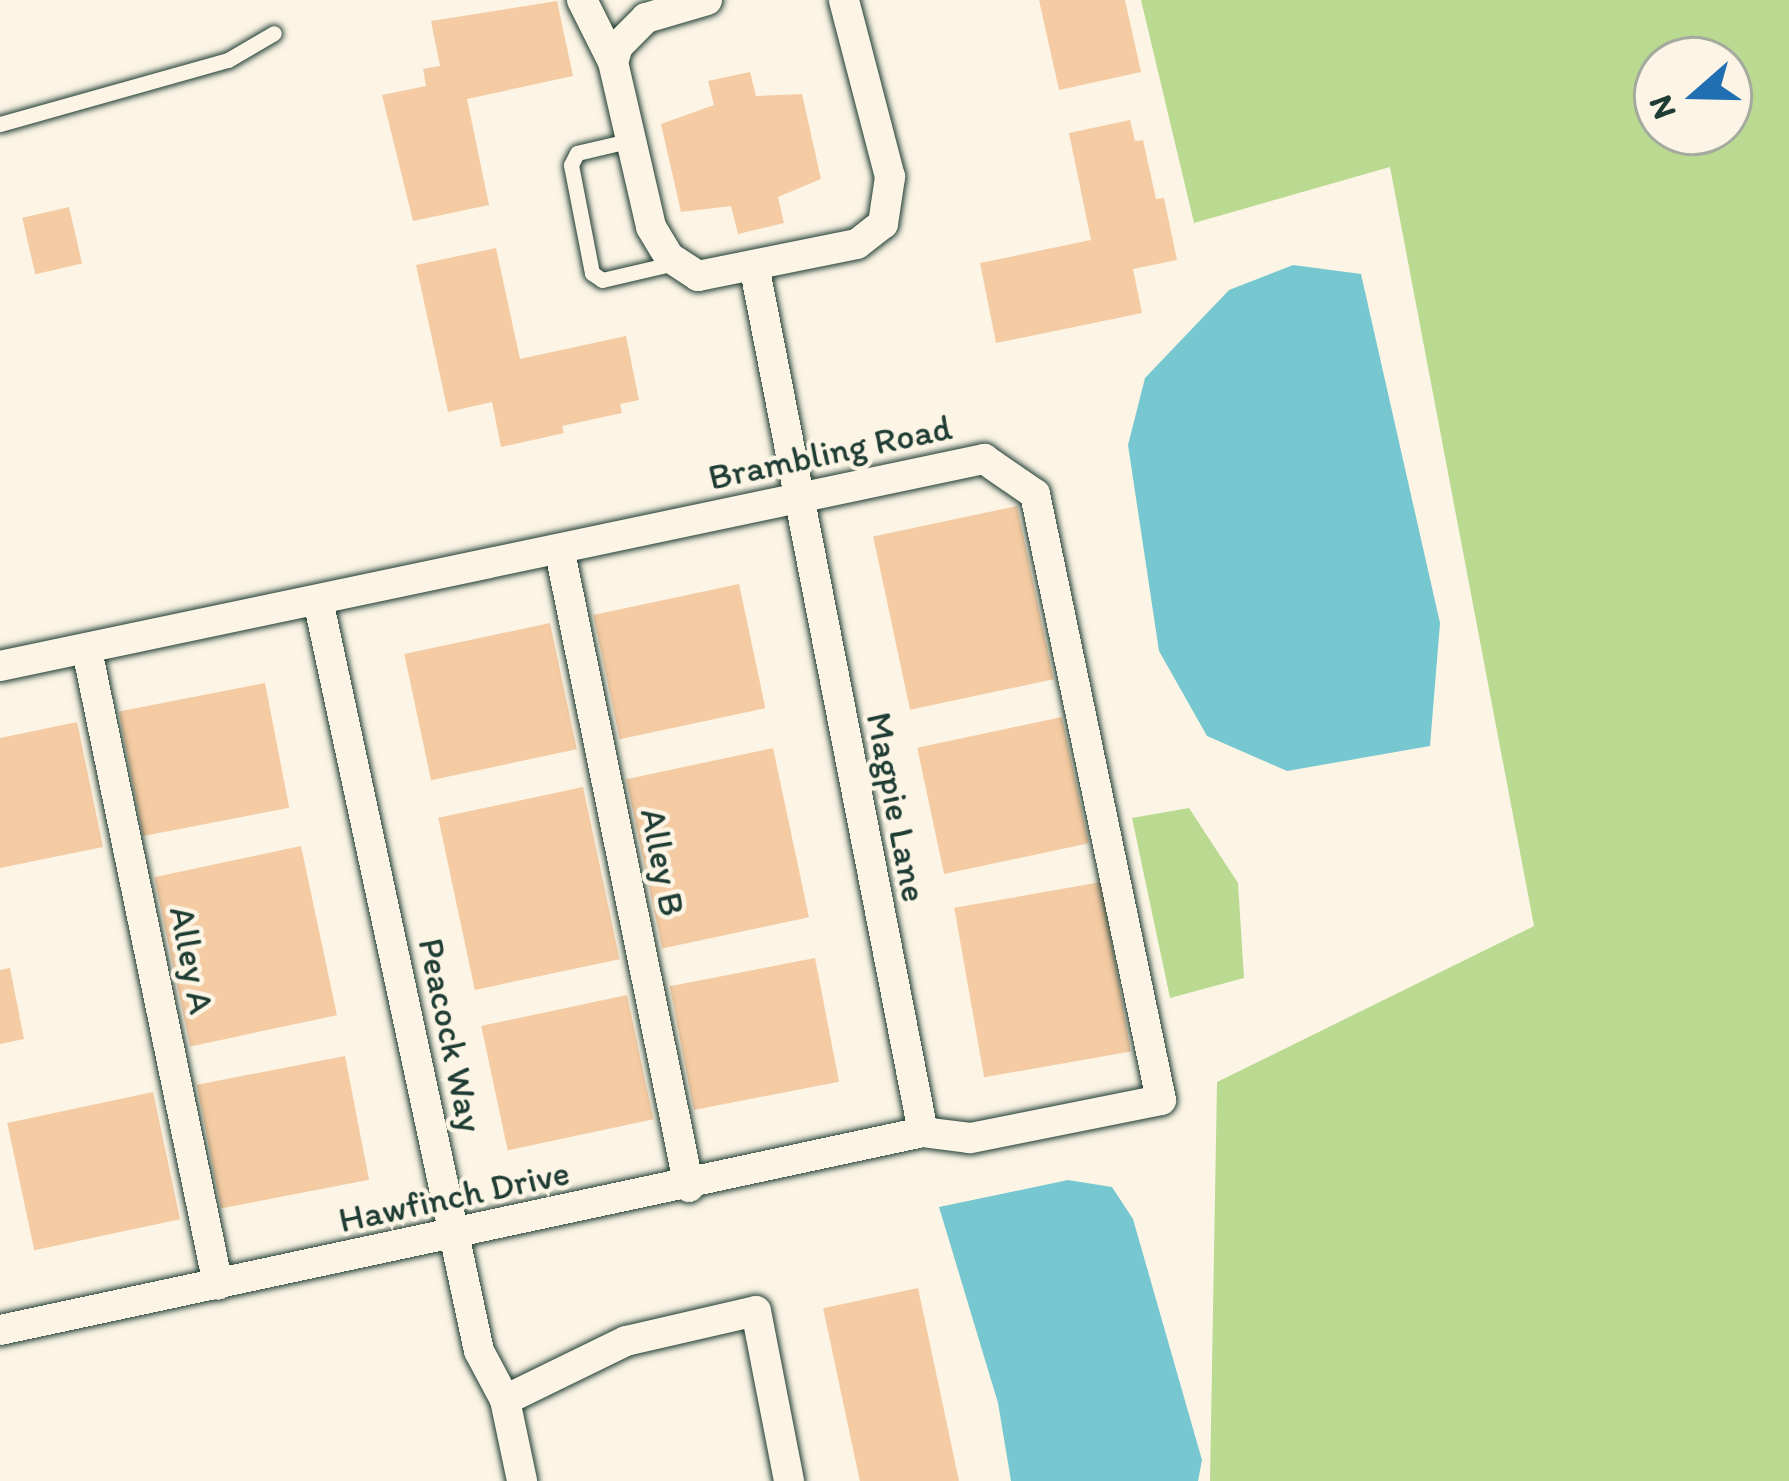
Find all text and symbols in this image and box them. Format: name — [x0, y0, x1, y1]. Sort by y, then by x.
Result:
north arrow — [1633, 36, 1753, 156]
text: N — [1639, 90, 1684, 125]
street label: Brambling Road — [705, 405, 955, 499]
street label: Magpie Lane — [857, 708, 937, 906]
street label: Alley B — [631, 804, 695, 920]
street label: Alley A — [160, 902, 224, 1018]
street label: Peacock Way — [409, 934, 493, 1136]
street label: Hawfinch Drive — [334, 1150, 574, 1242]

